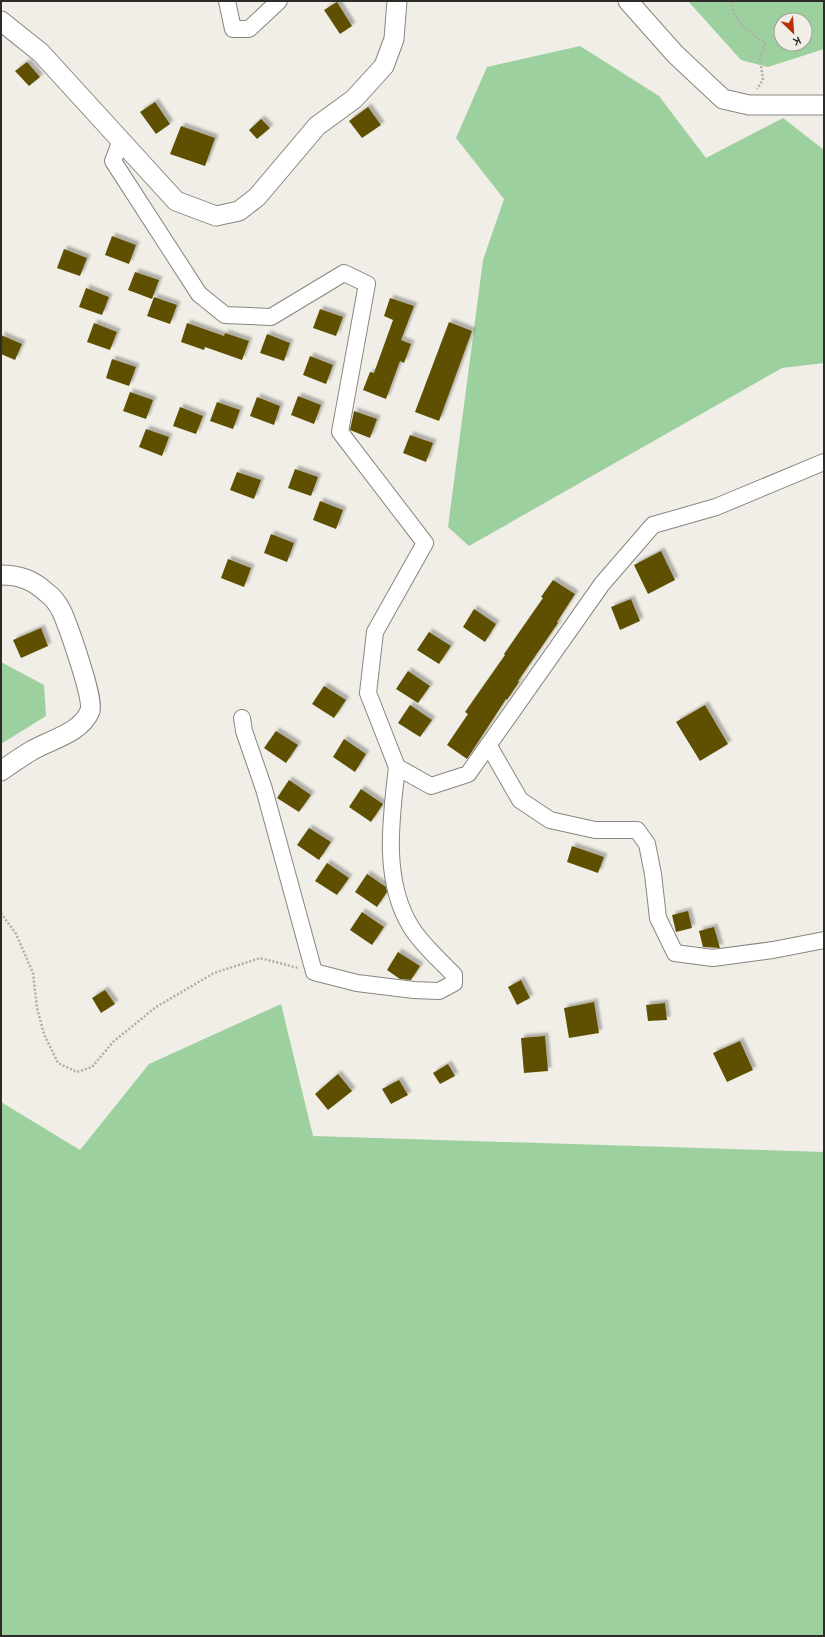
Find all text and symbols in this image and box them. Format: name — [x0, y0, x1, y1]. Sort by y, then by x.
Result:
north arrow — [773, 12, 813, 52]
text: K — [791, 33, 803, 49]

